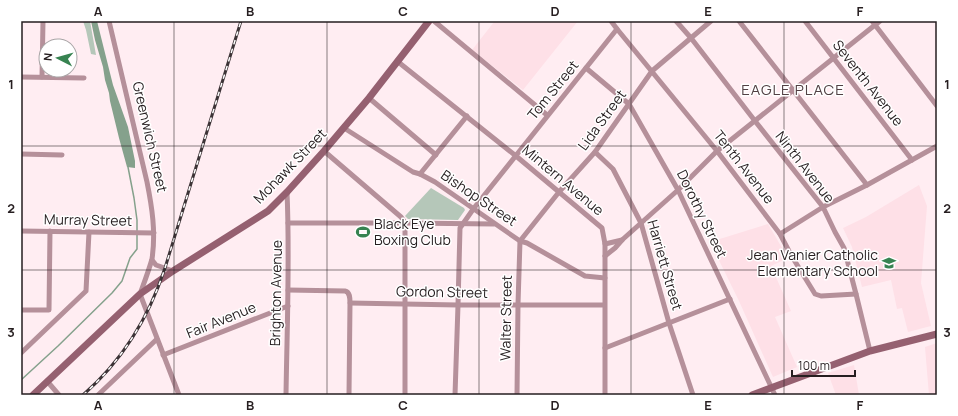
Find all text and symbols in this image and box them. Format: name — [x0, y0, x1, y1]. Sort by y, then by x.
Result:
text: A — [94, 2, 103, 20]
text: B — [246, 2, 254, 20]
text: C — [398, 2, 408, 20]
text: D — [550, 2, 560, 20]
text: E — [704, 2, 712, 20]
text: F — [857, 2, 864, 20]
street label: Seventh Avenue — [829, 36, 908, 130]
north arrow — [38, 38, 78, 78]
text: N — [40, 52, 55, 62]
street label: Tom Street — [523, 56, 583, 123]
text: 1 — [8, 75, 14, 93]
text: 1 — [944, 75, 950, 93]
district label: EAGLE PLACE — [741, 79, 845, 100]
street label: Greenwich Street — [128, 80, 173, 195]
street label: Lida Street — [573, 85, 630, 154]
street label: Mohawk Street — [249, 124, 331, 207]
street label: Tenth Avenue — [710, 126, 779, 207]
street label: Ninth Avenue — [771, 127, 839, 206]
street label: Mintern Avenue — [519, 140, 608, 219]
street label: Bishop Street — [437, 165, 521, 230]
street label: Dorothy Street — [673, 166, 732, 261]
text: 2 — [7, 199, 15, 217]
text: 2 — [943, 199, 951, 217]
street label: Murray Street — [44, 209, 133, 230]
place label: Black Eye Boxing Club — [374, 214, 451, 249]
street label: Harriett Street — [644, 217, 688, 313]
sports icon: Black Eye Boxing Club — [355, 224, 371, 240]
street label: Brighton Avenue — [265, 240, 286, 346]
place label: Jean Vanier Catholic Elementary School — [747, 245, 878, 280]
school or university icon: Jean Vanier Catholic Elementary School — [881, 255, 897, 271]
street label: Walter Street — [495, 274, 516, 361]
street label: Gordon Street — [396, 281, 488, 302]
street label: Fair Avenue — [183, 297, 258, 342]
text: 3 — [7, 323, 15, 341]
text: 3 — [943, 323, 951, 341]
scale bar — [792, 352, 855, 378]
text: 100 m — [798, 357, 830, 374]
text: A — [94, 396, 103, 414]
text: B — [246, 396, 254, 414]
text: C — [398, 396, 408, 414]
text: D — [550, 396, 560, 414]
text: E — [704, 396, 712, 414]
text: F — [857, 396, 864, 414]

